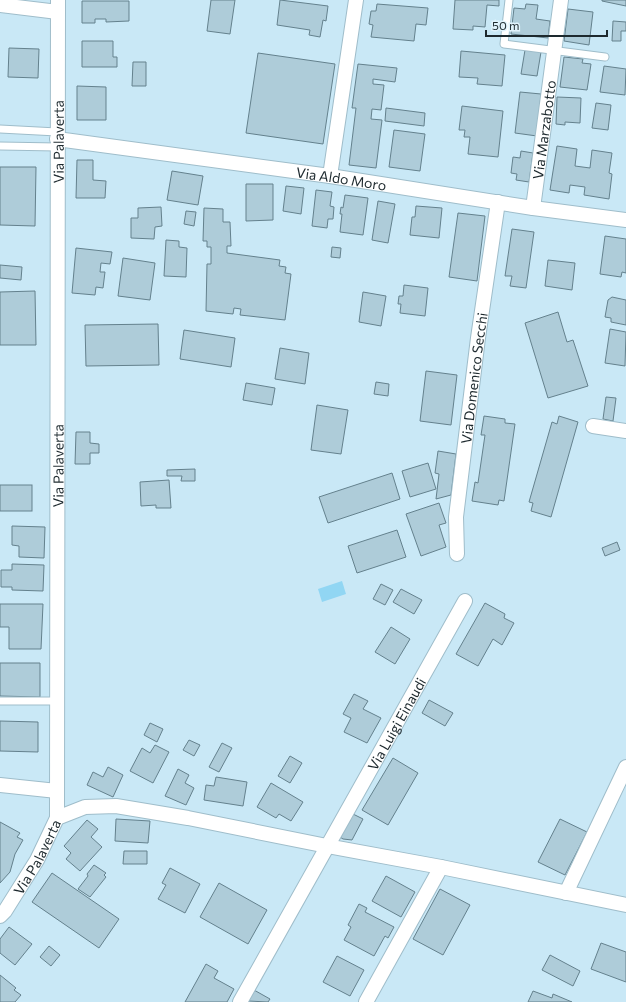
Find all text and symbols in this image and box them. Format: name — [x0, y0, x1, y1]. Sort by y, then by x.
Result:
scale bar — [486, 12, 607, 38]
text: 50 m — [492, 18, 520, 32]
street label: Via Marzabotto — [528, 79, 559, 180]
street label: Via Palaverta — [49, 100, 66, 183]
street label: Via Aldo Moro — [295, 163, 388, 193]
street label: Via Domenico Secchi — [457, 311, 490, 445]
street label: Via Palaverta — [49, 424, 66, 507]
street label: Via Luigi Einaudi — [363, 675, 429, 773]
street label: Via Palaverta — [9, 816, 64, 897]

